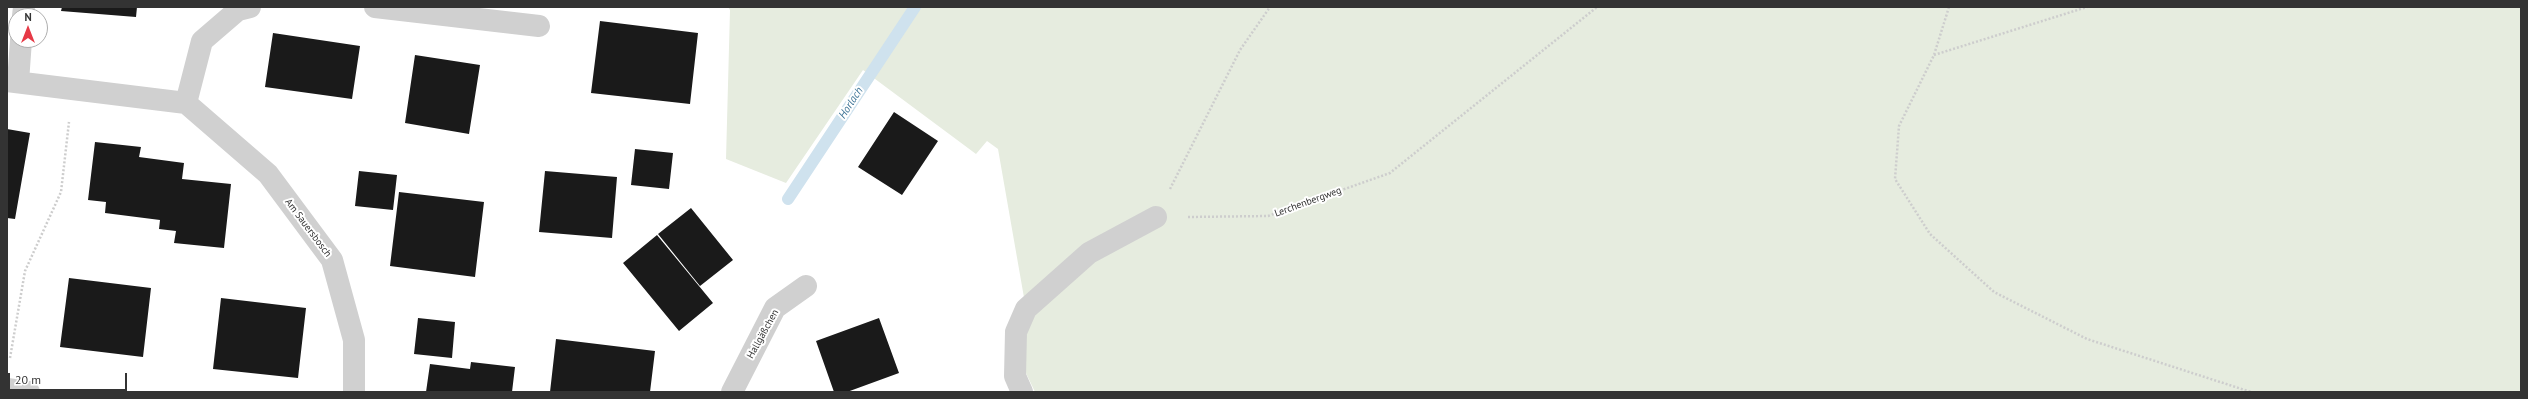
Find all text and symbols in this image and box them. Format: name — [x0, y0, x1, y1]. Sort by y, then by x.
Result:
north arrow — [8, 8, 48, 48]
text: N — [24, 10, 32, 24]
water label: Horlach — [836, 85, 866, 121]
street label: Lerchenbergweg — [1273, 184, 1343, 220]
street label: Am Sauersbosch — [282, 196, 334, 260]
street label: Hallgäßchen — [745, 307, 781, 361]
scale bar — [10, 365, 129, 391]
text: 20 m — [15, 372, 41, 387]

